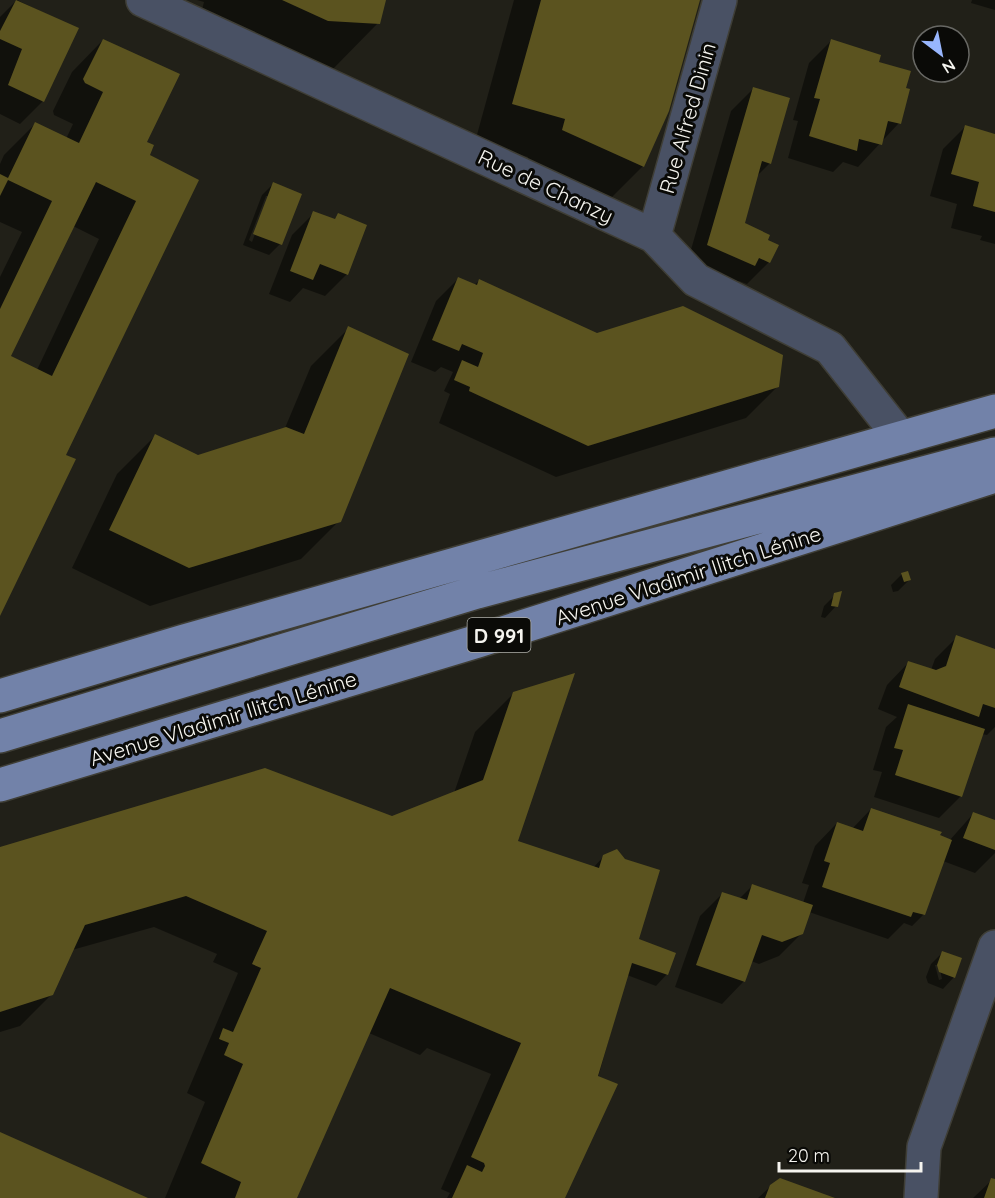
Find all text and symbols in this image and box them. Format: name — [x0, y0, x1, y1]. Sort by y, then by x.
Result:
north arrow — [911, 24, 971, 84]
street label: Rue Alfred Dinin — [653, 40, 721, 196]
text: N — [939, 55, 959, 78]
street label: Rue de Chanzy — [474, 143, 618, 229]
street label: Avenue Vladimir Ilitch Lénine — [552, 520, 824, 630]
road number: D 991 — [468, 618, 530, 652]
street label: Avenue Vladimir Ilitch Lénine — [86, 665, 360, 771]
scale bar — [779, 1135, 922, 1173]
text: 20 m — [788, 1144, 830, 1167]

